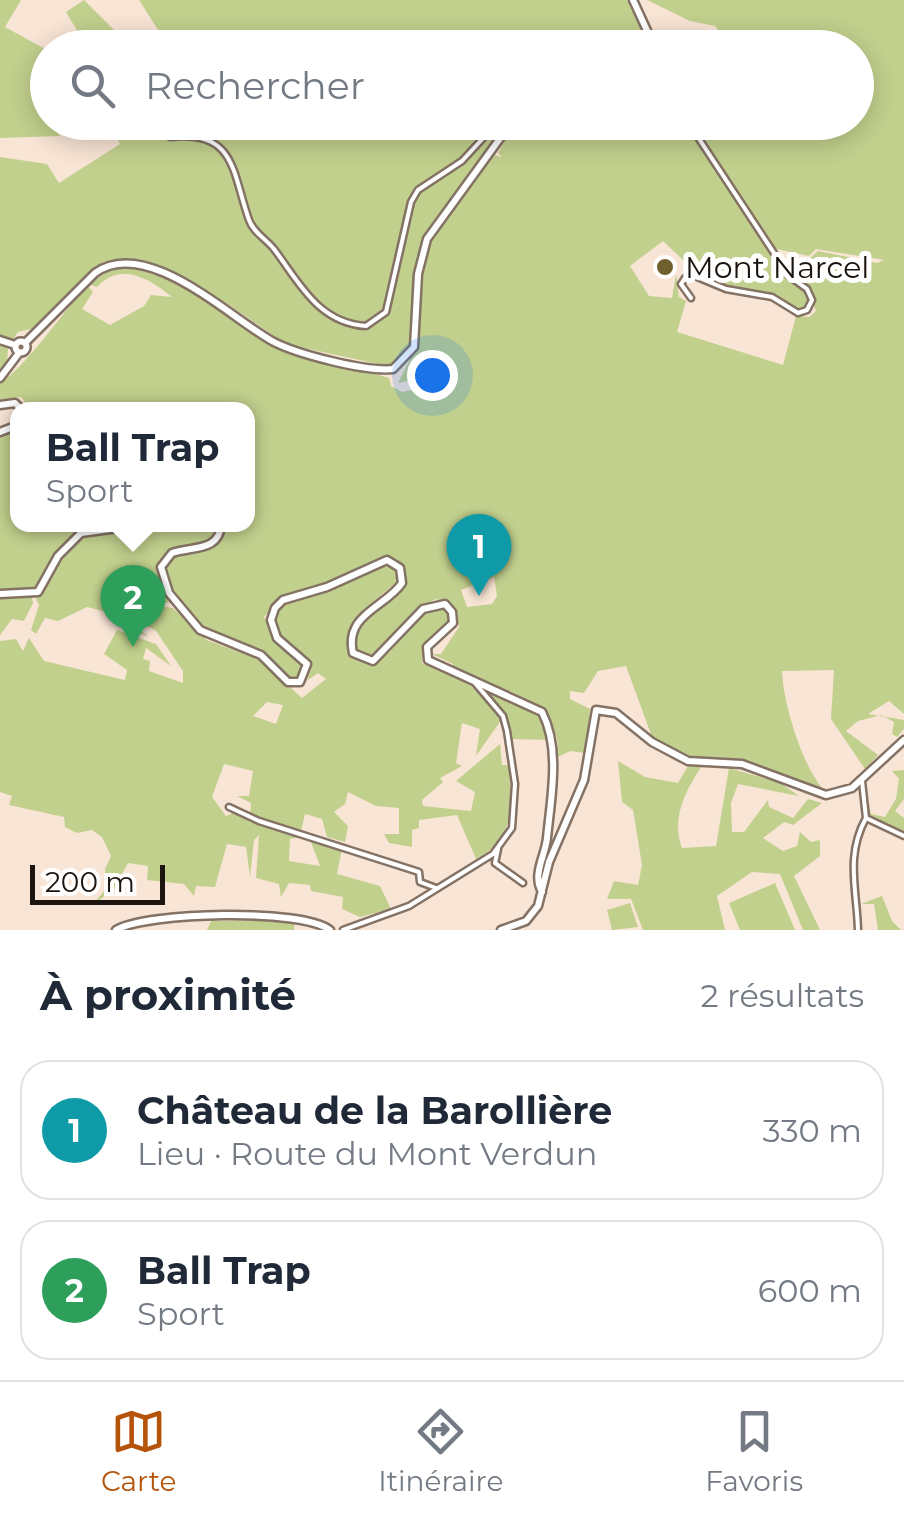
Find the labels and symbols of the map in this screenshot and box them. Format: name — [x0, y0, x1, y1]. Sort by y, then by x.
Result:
place label: Mont Narcel — [685, 249, 869, 286]
marker: Mont Narcel — [654, 256, 676, 278]
your location — [407, 350, 458, 401]
pin: 1 — [446, 514, 512, 596]
pin: 2 — [100, 564, 166, 647]
scale bar — [30, 860, 165, 904]

